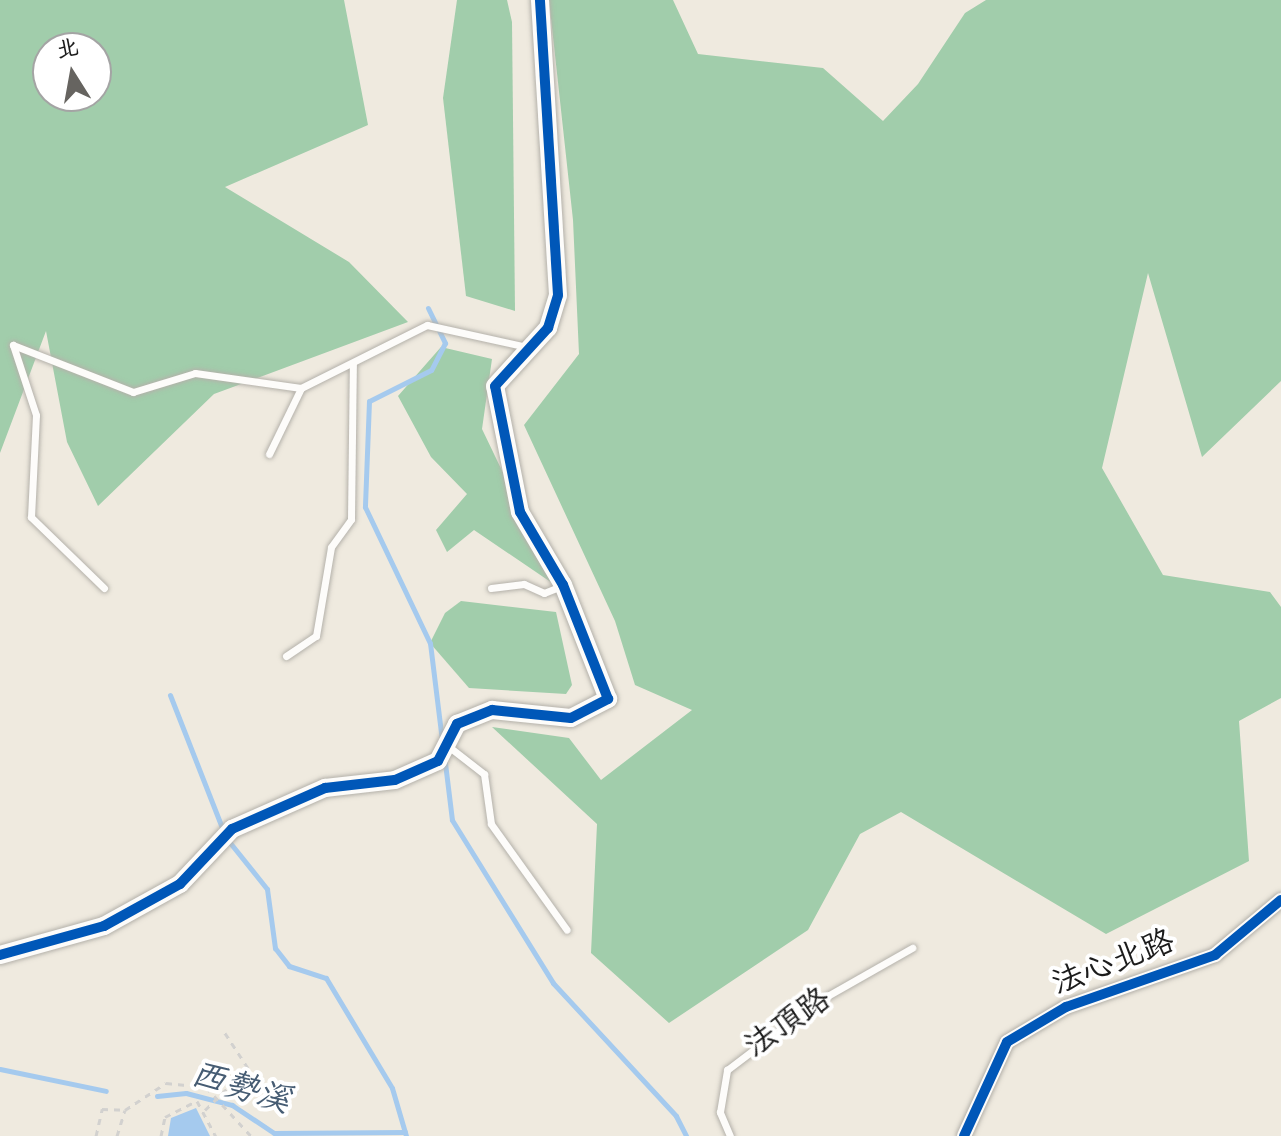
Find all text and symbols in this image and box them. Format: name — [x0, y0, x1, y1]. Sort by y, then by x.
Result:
north arrow — [32, 32, 112, 112]
text: 北 — [54, 33, 82, 68]
street label: 法心北路 — [1047, 924, 1181, 1006]
street label: 法頂路 — [739, 982, 839, 1068]
water label: 西勢溪 — [185, 1056, 295, 1124]

